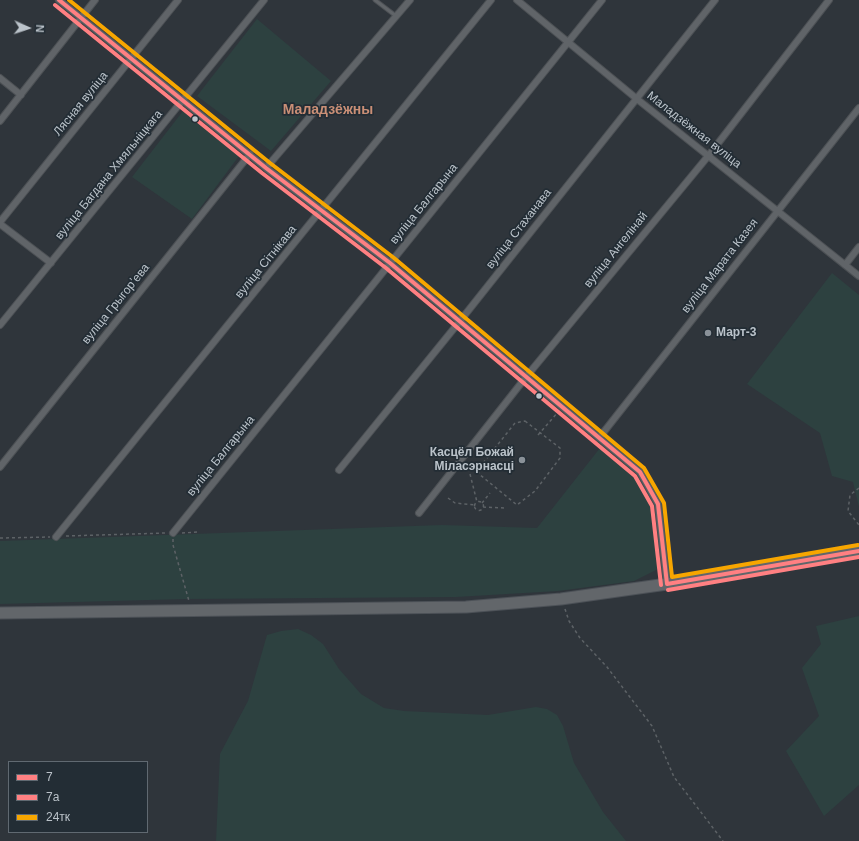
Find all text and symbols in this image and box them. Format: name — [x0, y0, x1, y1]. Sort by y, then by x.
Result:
north arrow — [8, 8, 48, 48]
text: N — [34, 24, 46, 33]
street label: Лясная вуліца — [51, 69, 111, 139]
street label: Маладзёжная вуліца — [644, 89, 744, 171]
district label: Маладзёжны — [283, 102, 373, 118]
street label: вуліца Багдана Хмяльніцкага — [52, 107, 166, 243]
unlabelled marker — [190, 114, 200, 124]
street label: вуліца Балгарына — [387, 161, 461, 247]
street label: вуліца Стаханава — [483, 186, 555, 272]
street label: вуліца Ангелінай — [581, 209, 651, 291]
street label: вуліца Марата Казея — [679, 216, 761, 316]
street label: вуліца Сітнікава — [232, 223, 300, 301]
street label: вуліца Грыгорʼева — [79, 261, 153, 347]
place label: Март-3 — [716, 326, 757, 340]
marker: Март-3 — [703, 328, 713, 338]
unlabelled marker — [534, 391, 544, 401]
street label: вуліца Балгарына — [184, 413, 258, 499]
place label: Касцёл Божай Міласэрнасці — [430, 446, 514, 474]
marker: Касцёл Божай Міласэрнасці — [517, 455, 527, 465]
legend — [8, 761, 148, 833]
text: 7 — [46, 770, 53, 784]
text: 7а — [46, 790, 59, 804]
text: 24тк — [46, 810, 70, 824]

